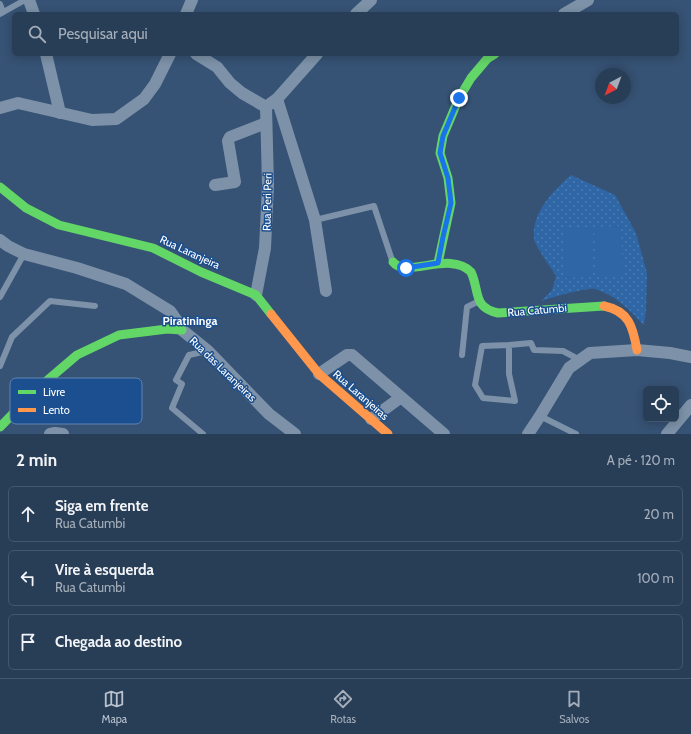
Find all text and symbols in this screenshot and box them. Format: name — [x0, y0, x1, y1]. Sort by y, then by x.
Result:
search box — [12, 12, 679, 56]
icon: search — [26, 23, 48, 45]
text: Pesquisar aqui — [58, 25, 148, 43]
north arrow — [595, 68, 631, 104]
route end — [450, 89, 468, 107]
street label: Rua Peri Peri — [259, 173, 275, 231]
street label: Rua Laranjeira — [158, 232, 223, 272]
route start — [397, 259, 415, 277]
street label: Rua Catumbi — [507, 300, 567, 320]
district label: Piratininga — [163, 313, 217, 328]
street label: Rua das Laranjeiras — [187, 334, 260, 405]
street label: Rua Laranjeiras — [330, 367, 392, 423]
legend — [10, 378, 142, 424]
text: Livre — [43, 385, 66, 399]
map controls — [643, 386, 679, 422]
button: locate — [643, 386, 679, 422]
text: Lento — [43, 403, 70, 417]
text: 2 min — [16, 450, 57, 470]
text: A pé · 120 m — [607, 452, 675, 468]
text: Siga em frente — [55, 497, 148, 515]
icon: ahead — [17, 503, 39, 525]
text: 20 m — [644, 506, 674, 522]
text: Rua Catumbi — [55, 515, 125, 531]
text: Vire à esquerda — [55, 561, 154, 579]
icon: left — [17, 567, 39, 589]
text: 100 m — [637, 570, 674, 586]
text: Rua Catumbi — [55, 579, 125, 595]
icon: arrive — [17, 631, 39, 653]
text: Chegada ao destino — [55, 633, 182, 651]
tab: Mapa — [102, 688, 127, 726]
tab: Rotas — [330, 688, 356, 726]
tab: Salvos — [559, 688, 589, 726]

